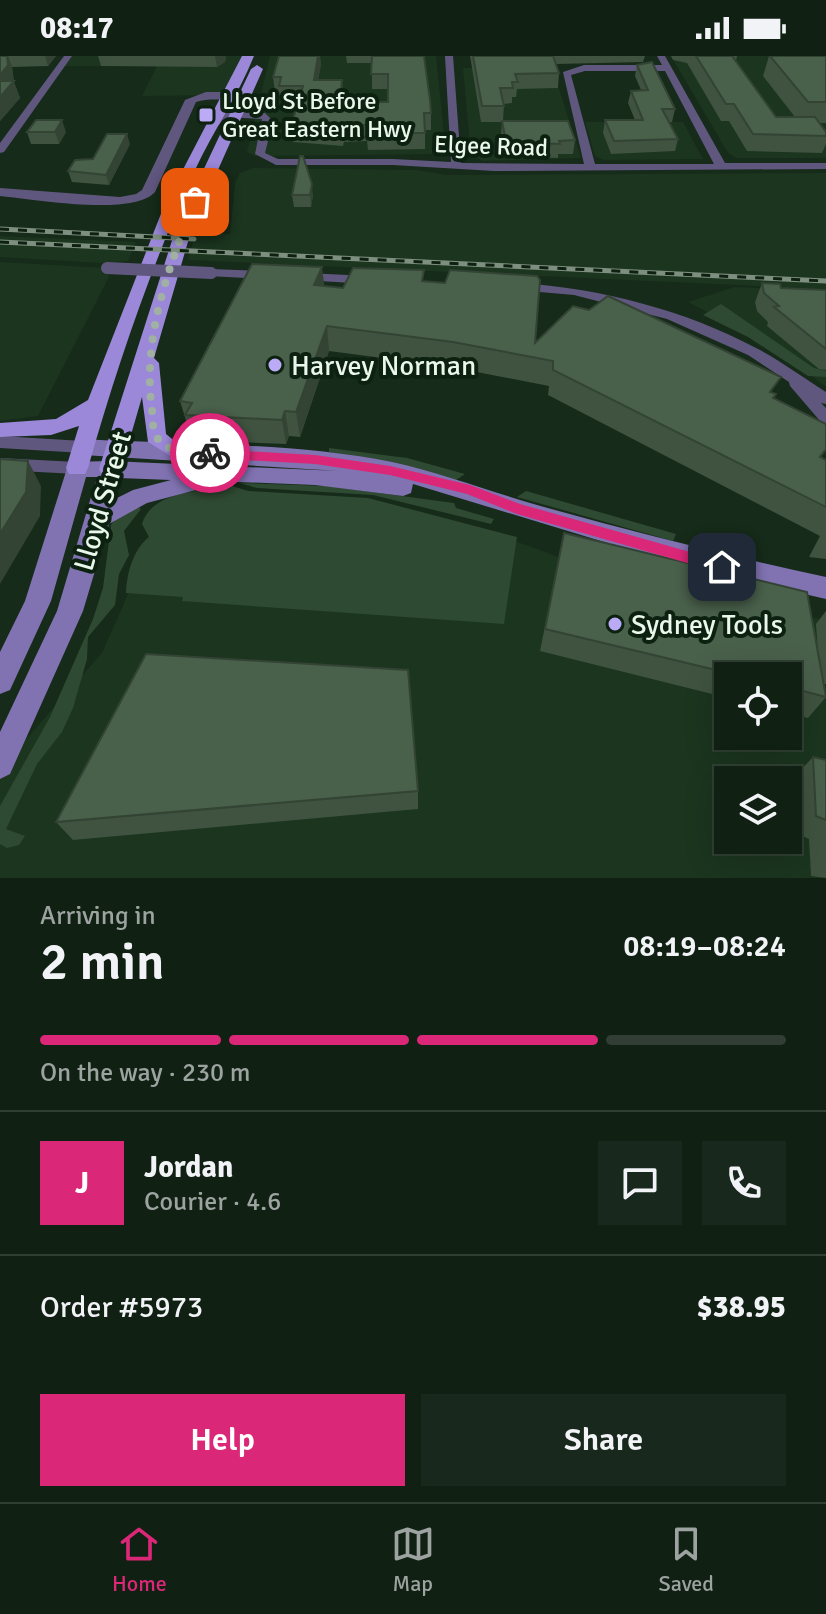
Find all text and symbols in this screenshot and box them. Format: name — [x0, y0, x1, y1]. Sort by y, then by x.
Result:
text: 08:17 — [40, 10, 114, 47]
place label: Lloyd St Before Great Eastern Hwy — [222, 86, 412, 144]
marker: Lloyd St Before Great Eastern Hwy — [197, 106, 215, 124]
street label: Elgee Road — [434, 129, 548, 163]
pin — [161, 168, 229, 236]
icon: bag — [173, 180, 217, 224]
place label: Harvey Norman — [291, 349, 476, 383]
marker: Harvey Norman — [266, 356, 284, 374]
courier — [170, 413, 250, 493]
street label: Lloyd Street — [67, 428, 139, 575]
icon: bike — [188, 431, 232, 475]
pin — [688, 533, 756, 601]
icon: home — [700, 545, 744, 589]
place label: Sydney Tools — [631, 608, 783, 642]
marker: Sydney Tools — [606, 615, 624, 633]
map controls — [714, 662, 802, 854]
button: locate — [714, 662, 802, 750]
button: layers — [714, 766, 802, 854]
text: Arriving in — [40, 900, 156, 932]
text: 08:19–08:24 — [623, 928, 786, 965]
text: 2 min — [40, 930, 165, 994]
text: On the way · 230 m — [40, 1057, 250, 1089]
button: chat — [598, 1141, 682, 1225]
button: phone — [702, 1141, 786, 1225]
text: Jordan — [144, 1149, 233, 1186]
text: J — [75, 1165, 89, 1202]
text: Courier · 4.6 — [144, 1186, 281, 1218]
text: Order #5973 — [40, 1289, 203, 1326]
text: $38.95 — [696, 1289, 786, 1326]
button: Help — [40, 1394, 405, 1486]
button: Share — [421, 1394, 786, 1486]
tab: Home — [112, 1522, 167, 1597]
tab: Map — [391, 1522, 435, 1597]
tab: Saved — [659, 1522, 714, 1597]

